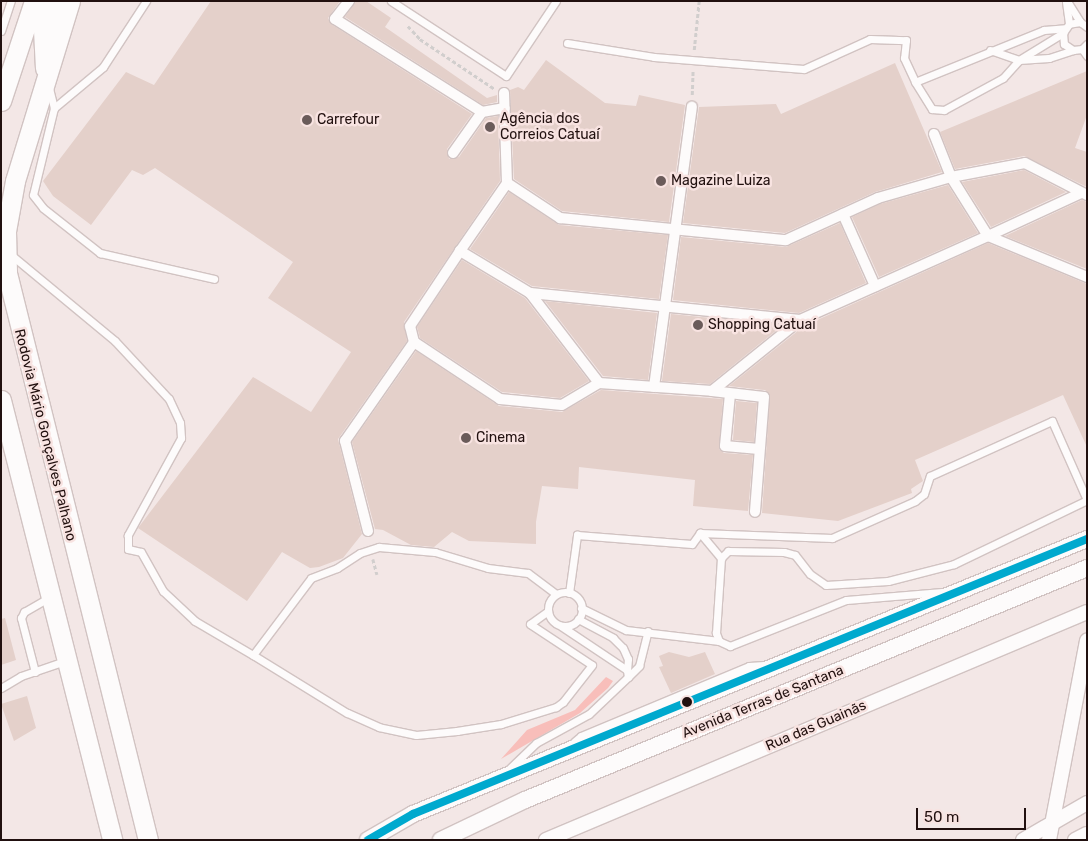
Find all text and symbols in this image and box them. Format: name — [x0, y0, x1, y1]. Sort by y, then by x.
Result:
place label: Agência dos Correios Catuaí — [500, 111, 600, 144]
place label: Carrefour — [317, 112, 379, 128]
marker: Carrefour — [301, 114, 313, 126]
marker: Agência dos Correios Catuaí — [484, 121, 496, 133]
place label: Magazine Luiza — [671, 173, 771, 189]
marker: Magazine Luiza — [655, 175, 667, 187]
place label: Shopping Catuaí — [708, 317, 816, 333]
marker: Shopping Catuaí — [692, 319, 704, 331]
street label: Rodovia Mário Gonçalves Palhano — [10, 327, 80, 543]
place label: Cinema — [476, 430, 525, 446]
marker: Cinema — [460, 432, 472, 444]
street label: Avenida Terras de Santana — [680, 662, 846, 742]
unlabelled marker — [682, 697, 692, 707]
street label: Rua das Guainãs — [763, 697, 869, 755]
scale bar — [918, 798, 1028, 830]
text: 50 m — [924, 808, 959, 826]

